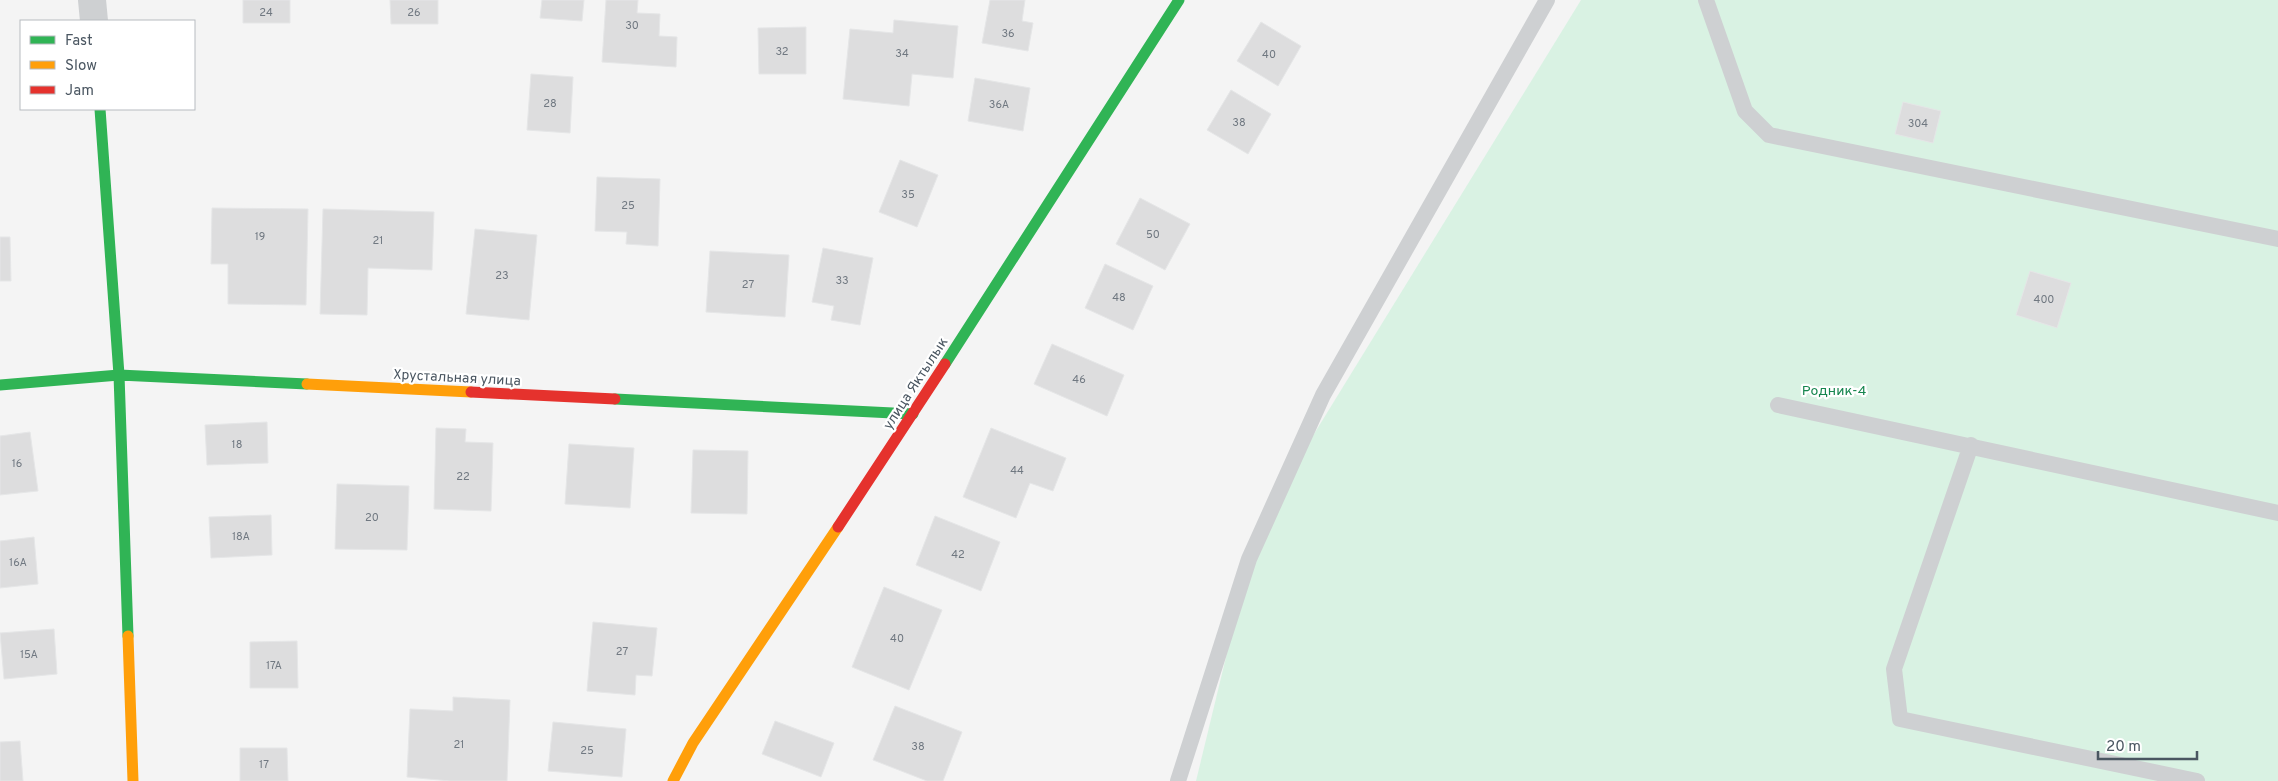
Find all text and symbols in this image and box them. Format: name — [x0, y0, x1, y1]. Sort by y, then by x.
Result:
house number: 24 — [259, 6, 273, 20]
house number: 26 — [407, 6, 421, 20]
house number: 30 — [625, 19, 639, 33]
legend — [20, 20, 195, 110]
house number: 36 — [1001, 27, 1015, 41]
text: Fast — [65, 32, 93, 51]
house number: 32 — [775, 45, 789, 59]
house number: 34 — [895, 47, 909, 61]
house number: 40 — [1262, 48, 1276, 62]
text: Slow — [65, 57, 97, 76]
text: Jam — [65, 82, 94, 101]
house number: 28 — [543, 97, 557, 111]
house number: 36А — [989, 98, 1009, 112]
house number: 38 — [1232, 116, 1246, 130]
house number: 304 — [1908, 117, 1928, 131]
house number: 35 — [901, 188, 915, 202]
house number: 25 — [621, 199, 635, 213]
house number: 50 — [1146, 228, 1160, 242]
house number: 19 — [255, 230, 265, 244]
house number: 21 — [373, 234, 383, 248]
house number: 23 — [495, 269, 509, 283]
house number: 33 — [835, 274, 849, 288]
house number: 27 — [742, 278, 754, 292]
house number: 48 — [1112, 291, 1126, 305]
house number: 400 — [2034, 293, 2054, 307]
street label: улица Яктылык — [880, 334, 952, 433]
street label: Хрустальная улица — [393, 367, 521, 390]
house number: 46 — [1072, 373, 1086, 387]
park label: Родник-4 — [1802, 383, 1866, 400]
house number: 18 — [232, 438, 242, 452]
house number: 16 — [12, 457, 22, 471]
house number: 44 — [1010, 464, 1024, 478]
house number: 22 — [456, 470, 470, 484]
house number: 20 — [365, 511, 379, 525]
house number: 18А — [232, 530, 250, 544]
house number: 42 — [951, 548, 965, 562]
house number: 16А — [9, 556, 27, 570]
house number: 40 — [890, 632, 904, 646]
house number: 27 — [616, 645, 628, 659]
house number: 15А — [20, 648, 38, 662]
house number: 17А — [266, 659, 282, 673]
scale bar — [2098, 728, 2197, 760]
house number: 21 — [454, 738, 464, 752]
text: 20 m — [2106, 738, 2141, 757]
house number: 38 — [911, 740, 925, 754]
house number: 25 — [580, 744, 594, 758]
house number: 17 — [259, 758, 269, 772]

